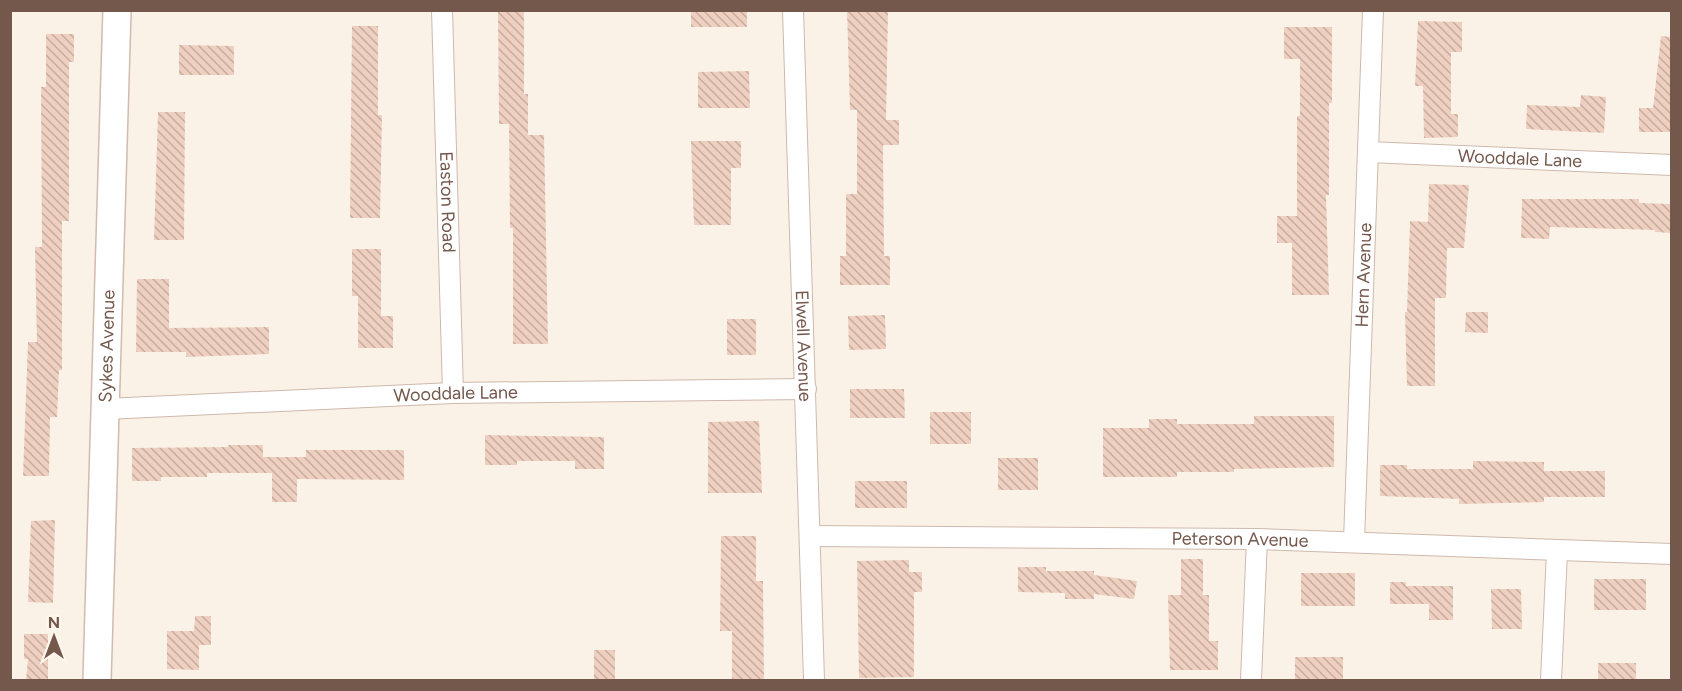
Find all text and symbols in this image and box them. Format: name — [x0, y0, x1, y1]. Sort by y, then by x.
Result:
street label: Wooddale Lane — [1457, 145, 1583, 172]
street label: Easton Road — [435, 151, 460, 253]
street label: Hern Avenue — [1351, 222, 1376, 328]
street label: Sykes Avenue — [94, 289, 120, 403]
street label: Elwell Avenue — [791, 290, 816, 402]
street label: Wooddale Lane — [393, 381, 518, 407]
street label: Peterson Avenue — [1171, 527, 1309, 552]
north arrow — [24, 607, 84, 667]
text: N — [48, 613, 60, 632]

